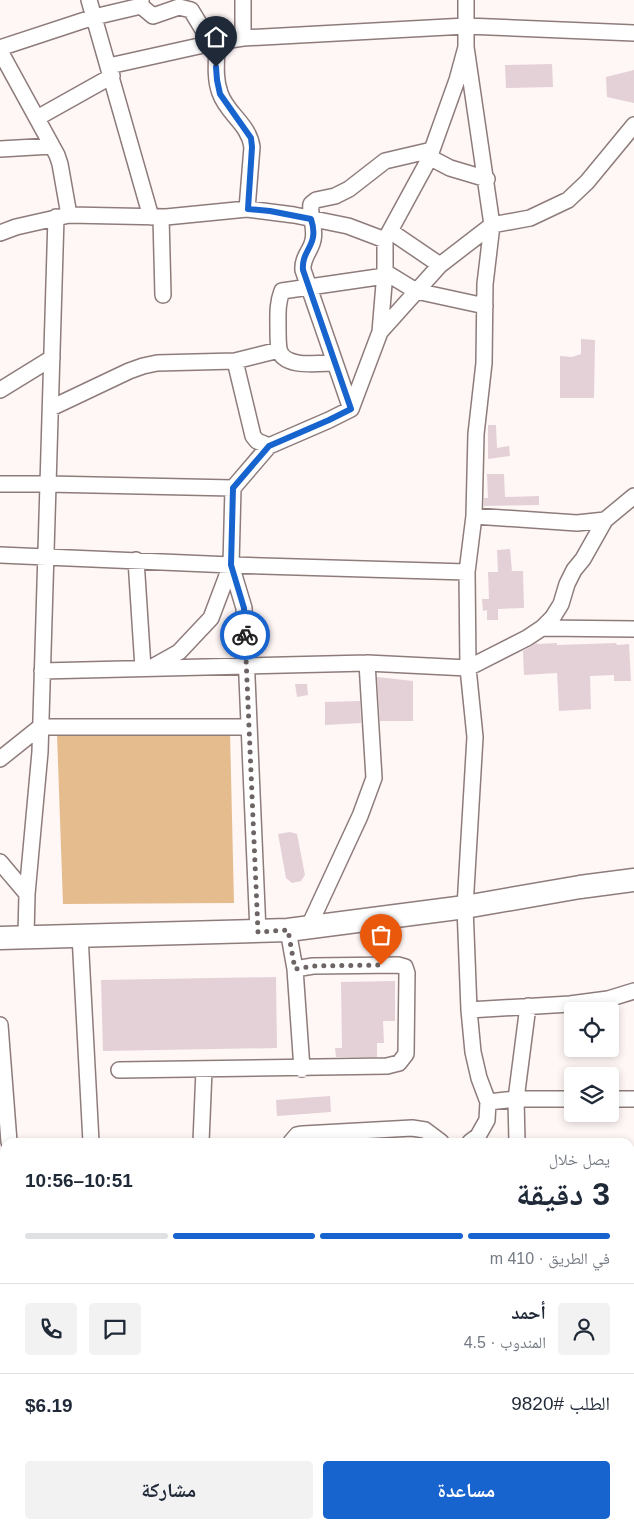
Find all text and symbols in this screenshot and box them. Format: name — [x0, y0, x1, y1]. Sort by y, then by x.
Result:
pin — [195, 16, 237, 67]
icon: home — [202, 23, 230, 51]
courier — [220, 610, 270, 660]
icon: bike — [231, 621, 259, 649]
pin — [360, 914, 402, 965]
icon: bag — [367, 921, 395, 949]
map controls — [564, 1002, 619, 1122]
button: locate — [564, 1002, 619, 1057]
button: layers — [564, 1067, 619, 1122]
text: يصل خلال — [549, 1151, 610, 1168]
text: 10:51–10:56 — [25, 1170, 133, 1191]
text: 3 دقيقة — [516, 1176, 610, 1212]
text: في الطريق · 410 m — [490, 1250, 610, 1267]
text: أحمد — [511, 1302, 546, 1323]
button: phone — [25, 1303, 77, 1355]
button: chat — [89, 1303, 141, 1355]
button: person — [558, 1303, 610, 1355]
text: المندوب · 4.5 — [464, 1334, 546, 1351]
text: الطلب #9820 — [511, 1393, 610, 1414]
text: $6.19 — [25, 1395, 73, 1416]
button: مشاركة — [25, 1461, 313, 1519]
button: مساعدة — [323, 1461, 610, 1519]

